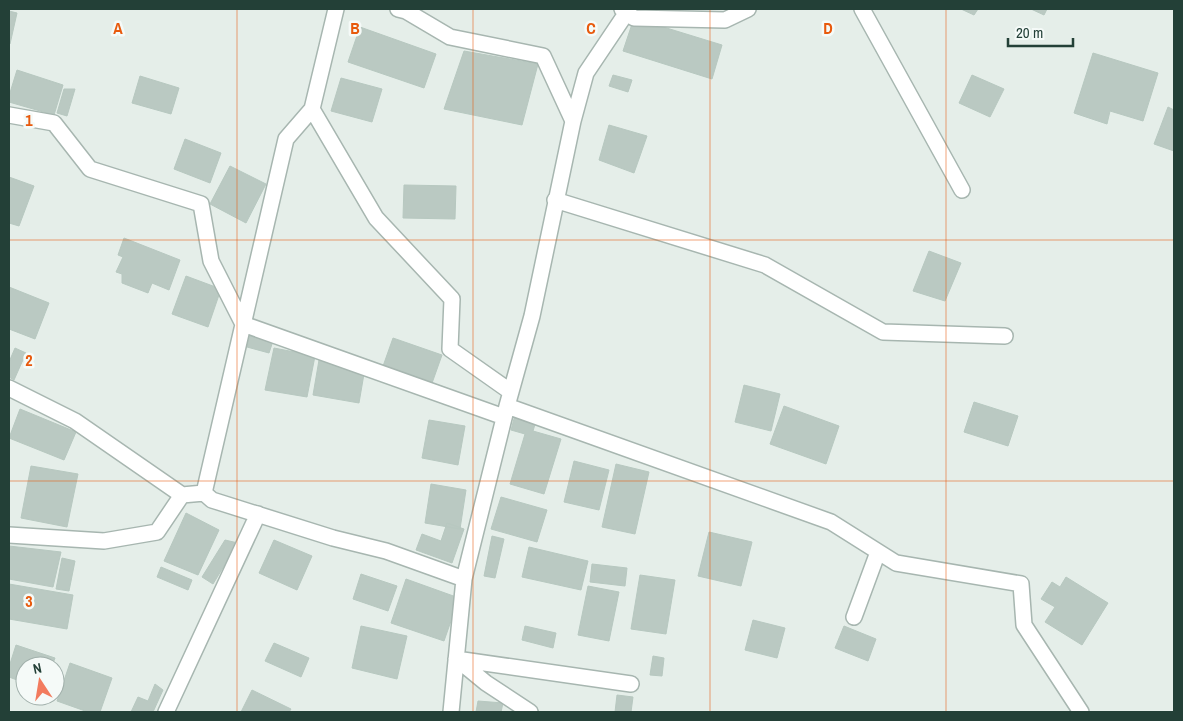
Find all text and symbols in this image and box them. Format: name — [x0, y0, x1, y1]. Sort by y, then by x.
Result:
scale bar — [1008, 15, 1073, 47]
text: A — [113, 17, 123, 39]
text: B — [350, 17, 360, 39]
text: C — [586, 17, 596, 39]
text: D — [823, 17, 833, 39]
text: 20 m — [1016, 22, 1043, 43]
text: 1 — [25, 109, 33, 131]
text: 2 — [25, 349, 33, 371]
text: 3 — [25, 590, 33, 612]
north arrow — [15, 656, 65, 706]
text: N — [31, 659, 43, 678]

